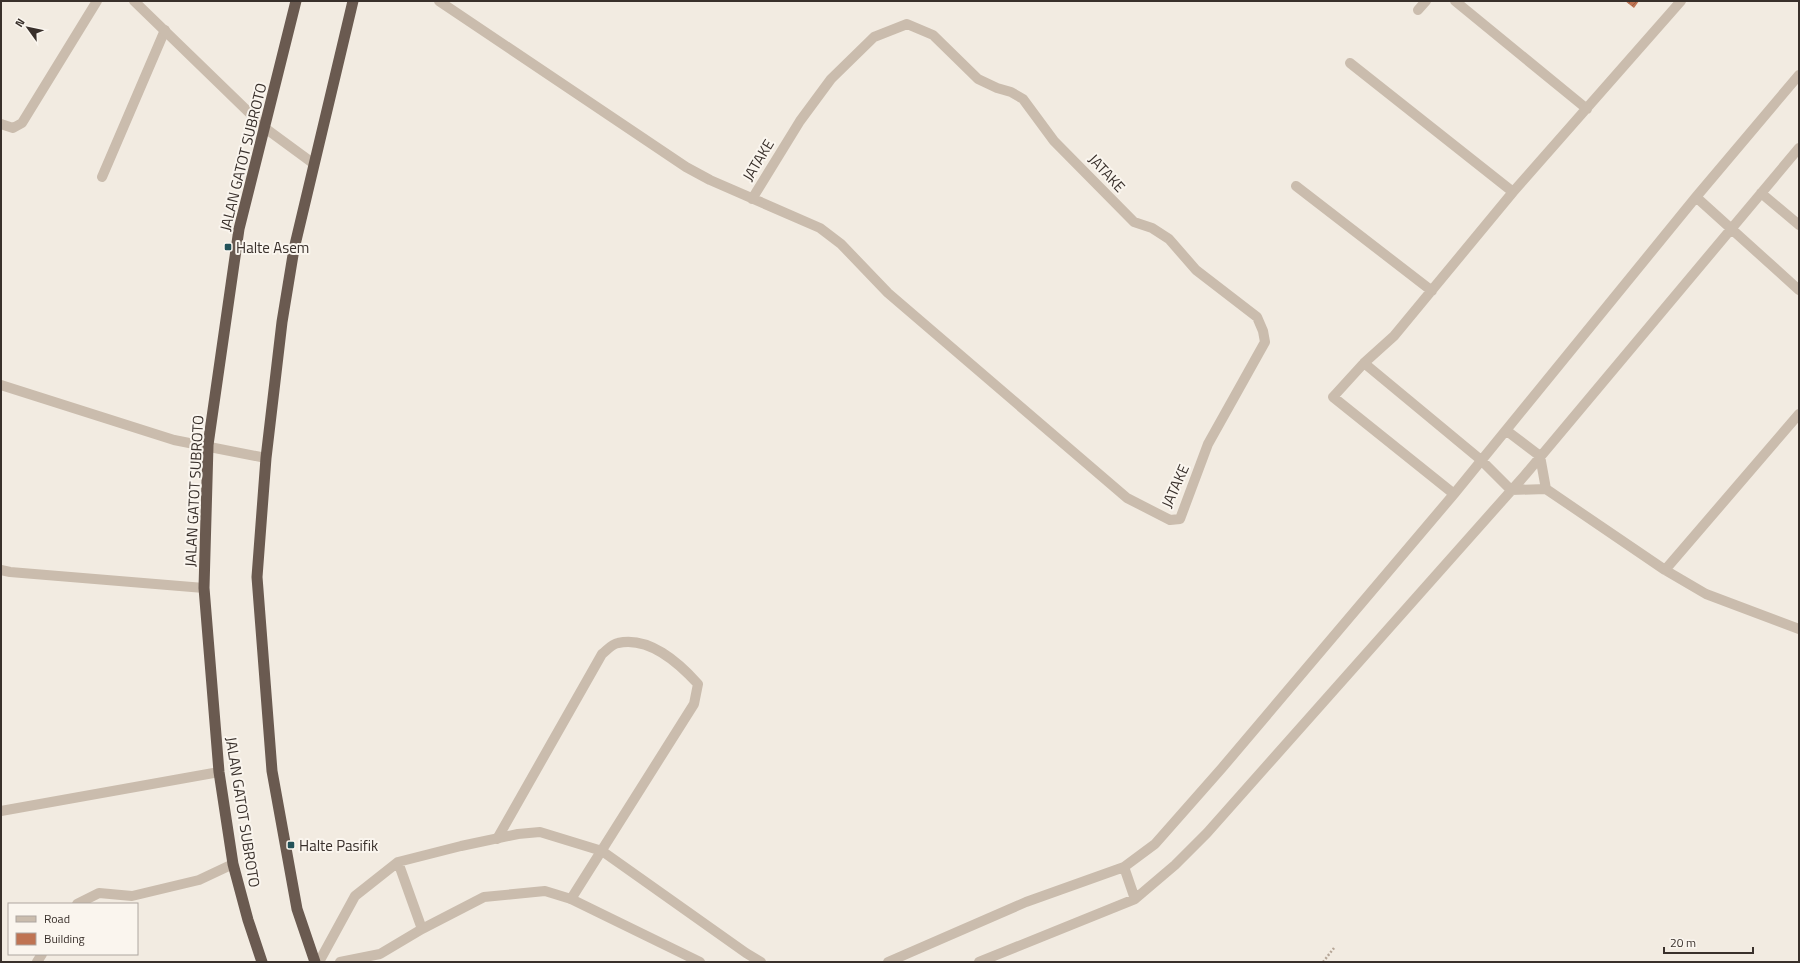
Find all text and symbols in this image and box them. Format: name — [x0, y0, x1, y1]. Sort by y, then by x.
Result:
north arrow — [8, 8, 48, 48]
text: N — [11, 15, 28, 30]
street label: JALAN GATOT SUBROTO — [213, 80, 273, 234]
street label: JATAKE — [736, 135, 780, 185]
street label: JATAKE — [1083, 149, 1131, 197]
place label: Halte Asem — [236, 236, 309, 259]
marker: Halte Asem — [223, 242, 233, 252]
street label: JALAN GATOT SUBROTO — [179, 414, 209, 568]
street label: JATAKE — [1155, 461, 1195, 511]
street label: JALAN GATOT SUBROTO — [220, 735, 266, 889]
place label: Halte Pasifik — [299, 834, 378, 857]
marker: Halte Pasifik — [286, 840, 296, 850]
legend — [8, 903, 138, 955]
text: Road — [44, 909, 70, 928]
text: Building — [44, 929, 85, 948]
scale bar — [1664, 929, 1753, 955]
text: 20 m — [1670, 933, 1696, 952]

